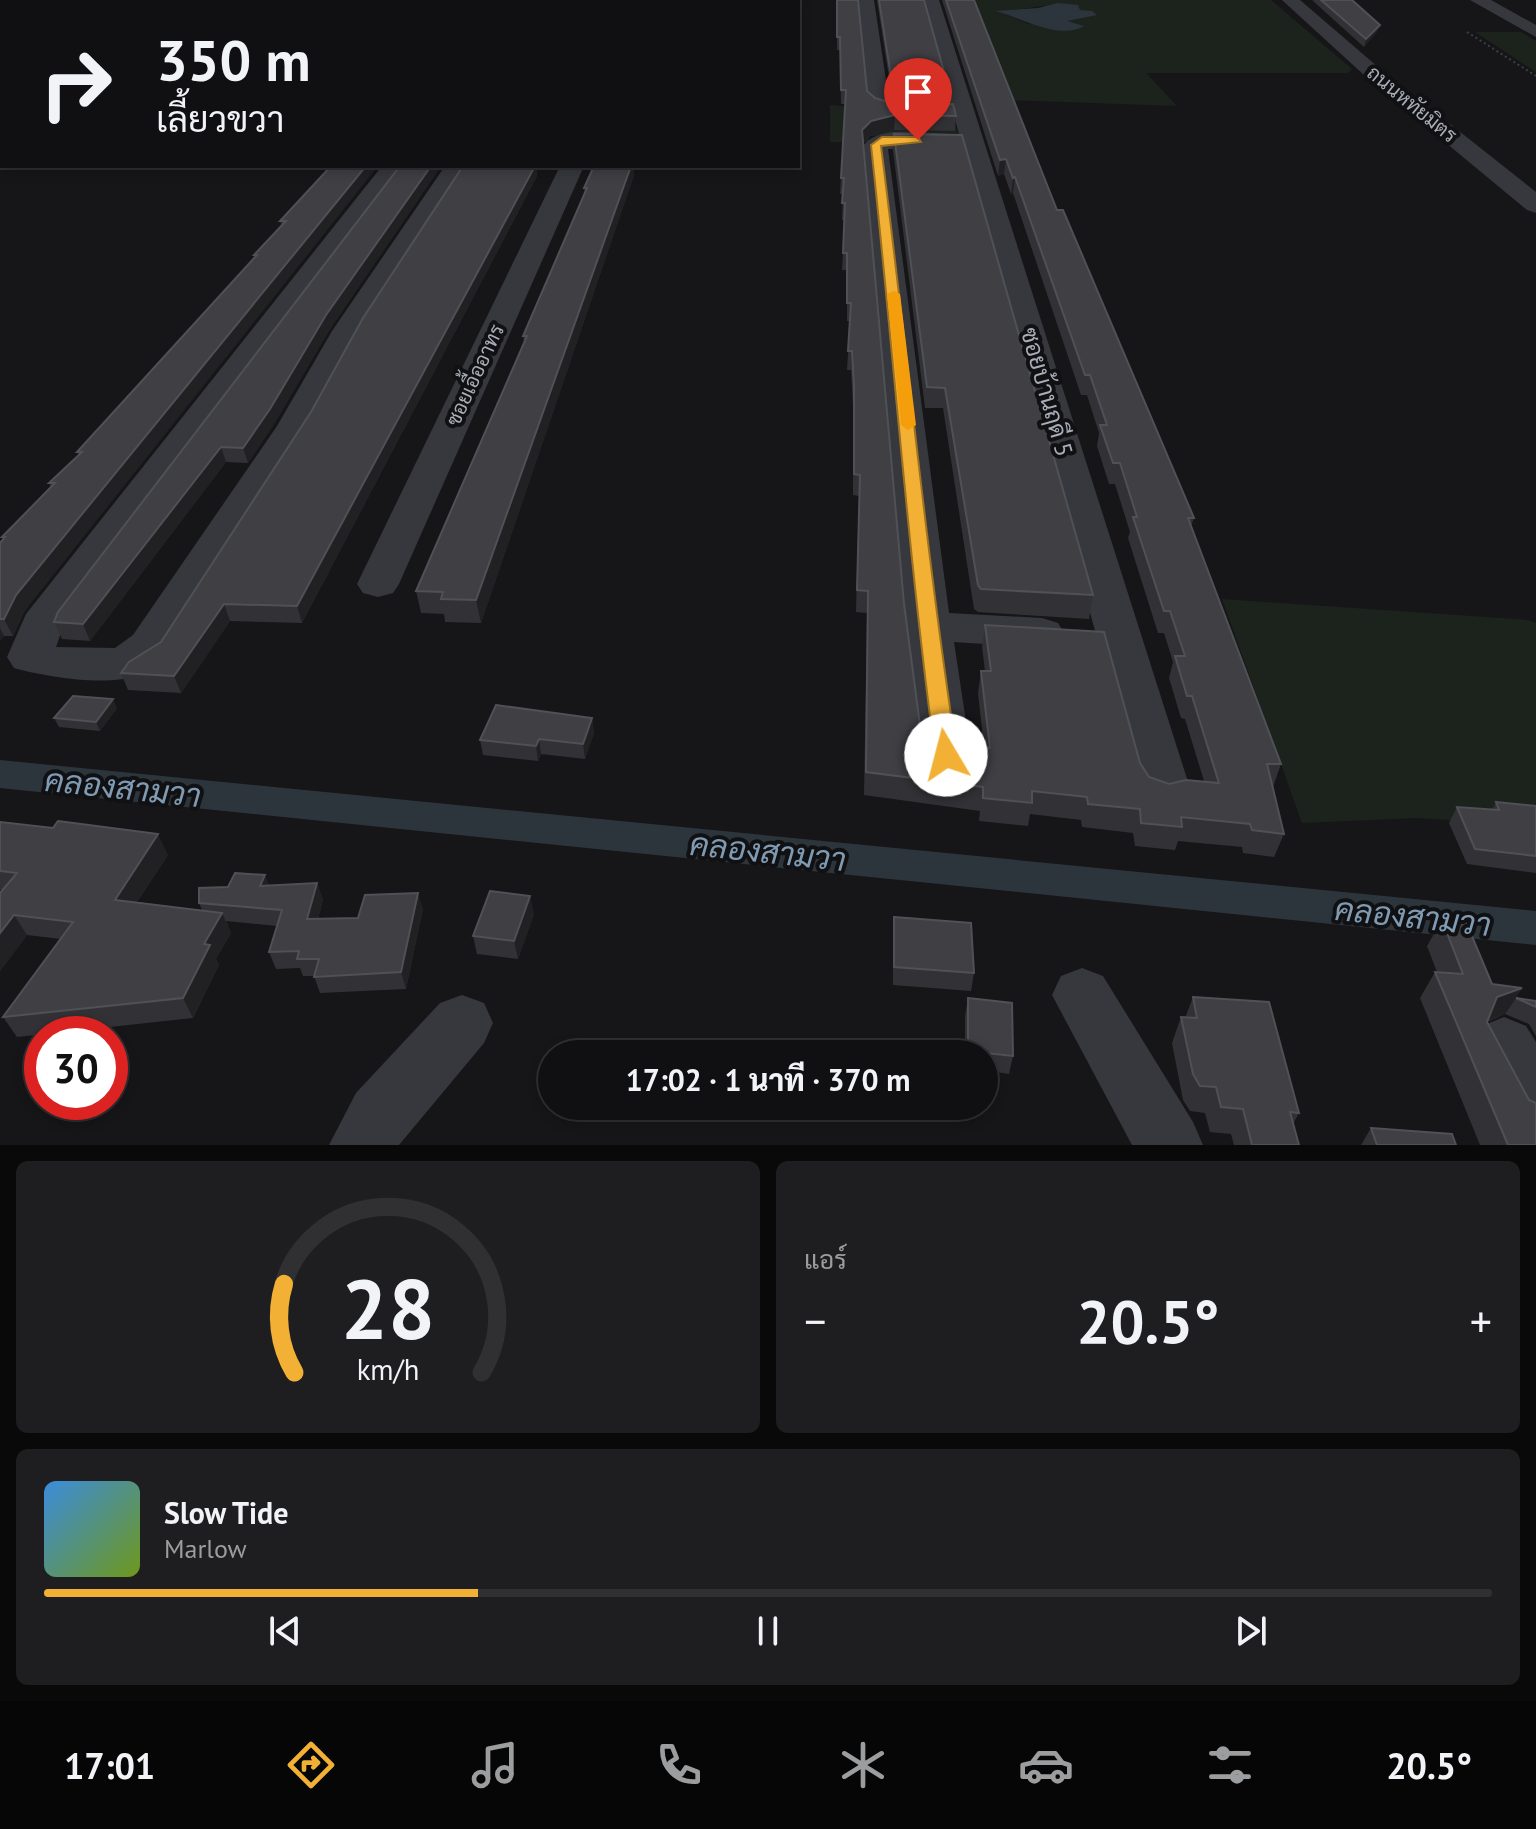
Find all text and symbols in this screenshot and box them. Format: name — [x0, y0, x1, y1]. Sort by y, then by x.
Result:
text: 350 m — [156, 24, 311, 96]
icon: right — [24, 32, 128, 136]
pin — [884, 58, 952, 140]
street label: ถนนหทัยมิตร — [1362, 60, 1462, 148]
icon: arrive — [896, 70, 940, 114]
text: เลี้ยวขวา — [156, 95, 284, 142]
street label: ซอยเอื้ออาทร — [436, 318, 510, 430]
street label: ซอยบ้านฤดี 5 — [1014, 324, 1080, 460]
position arrow — [904, 713, 988, 797]
water label: คลองสามวา — [43, 758, 203, 816]
water label: คลองสามวา — [688, 822, 848, 880]
water label: คลองสามวา — [1333, 887, 1493, 945]
speed limit sign: 30 — [24, 1016, 128, 1120]
text: 17:02 · 1 นาที · 370 m — [626, 1060, 910, 1099]
text: แอร์ — [804, 1243, 847, 1276]
text: 28 — [341, 1254, 435, 1362]
text: 20.5° — [1076, 1282, 1220, 1360]
text: − — [804, 1292, 826, 1349]
text: + — [1470, 1292, 1492, 1349]
text: km/h — [357, 1351, 419, 1388]
text: Slow Tide — [164, 1493, 289, 1532]
text: Marlow — [164, 1532, 247, 1565]
icon: previous — [263, 1609, 307, 1653]
icon: pause — [746, 1609, 790, 1653]
icon: next — [1229, 1609, 1273, 1653]
icon: directions — [283, 1737, 339, 1793]
icon: music — [467, 1737, 523, 1793]
icon: phone — [651, 1737, 707, 1793]
icon: climate — [835, 1737, 891, 1793]
icon: car — [1018, 1737, 1074, 1793]
icon: filters — [1202, 1737, 1258, 1793]
text: 17:01 — [64, 1742, 155, 1789]
text: 20.5° — [1386, 1742, 1472, 1789]

